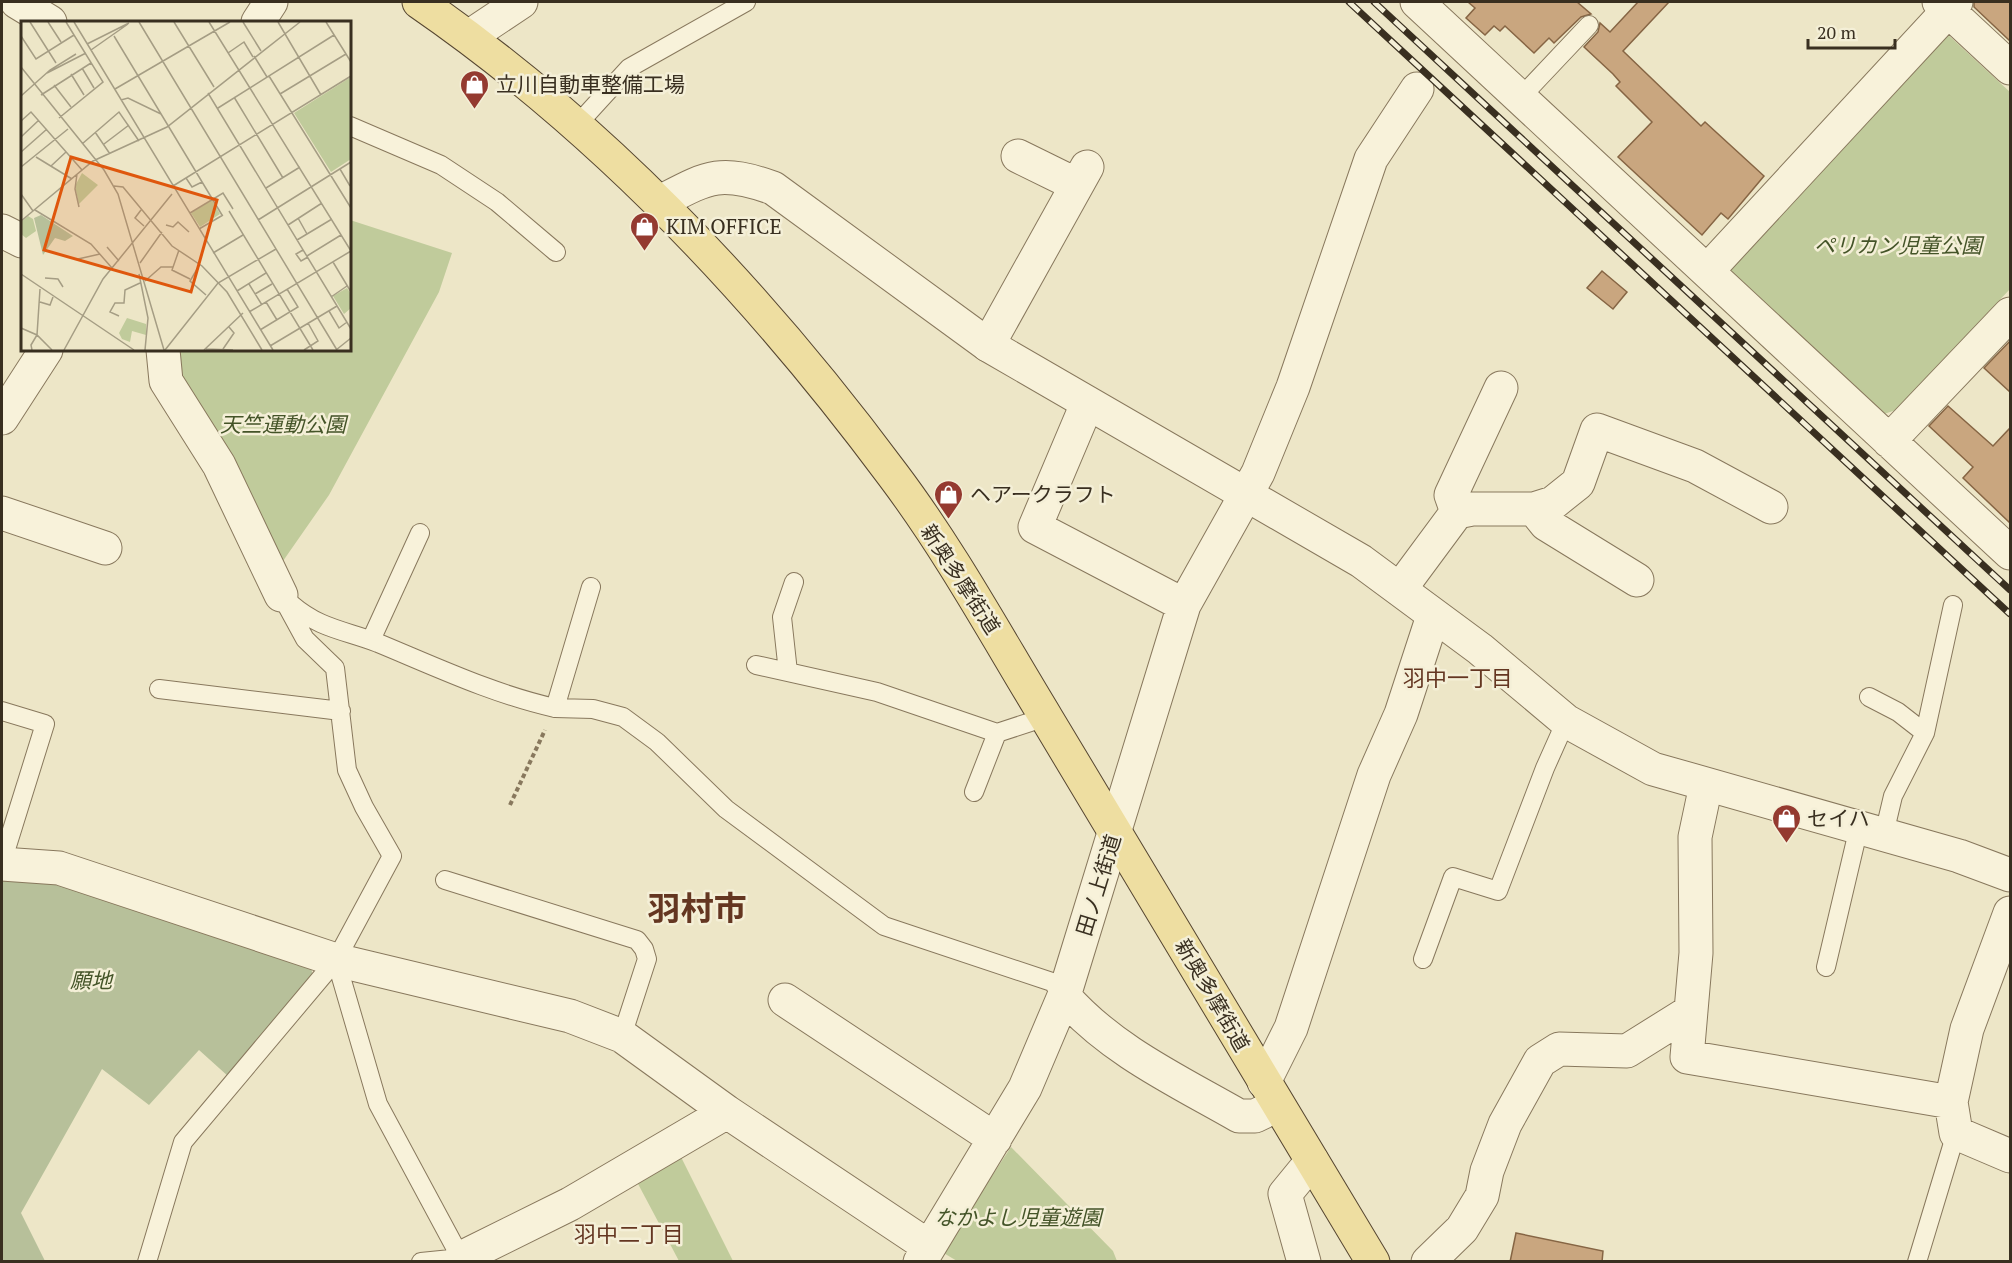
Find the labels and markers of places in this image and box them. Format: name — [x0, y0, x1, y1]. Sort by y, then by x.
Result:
shop icon: 立川自動車整備工場 — [459, 68, 491, 110]
place label: 立川自動車整備工場 — [496, 70, 685, 98]
shop icon: KIM OFFICE — [629, 210, 661, 252]
place label: KIM OFFICE — [666, 212, 782, 240]
shop icon: ヘアークラフト — [933, 478, 965, 520]
place label: ヘアークラフト — [970, 480, 1116, 508]
shop icon: セイハ — [1770, 802, 1802, 844]
place label: セイハ — [1807, 804, 1870, 832]

